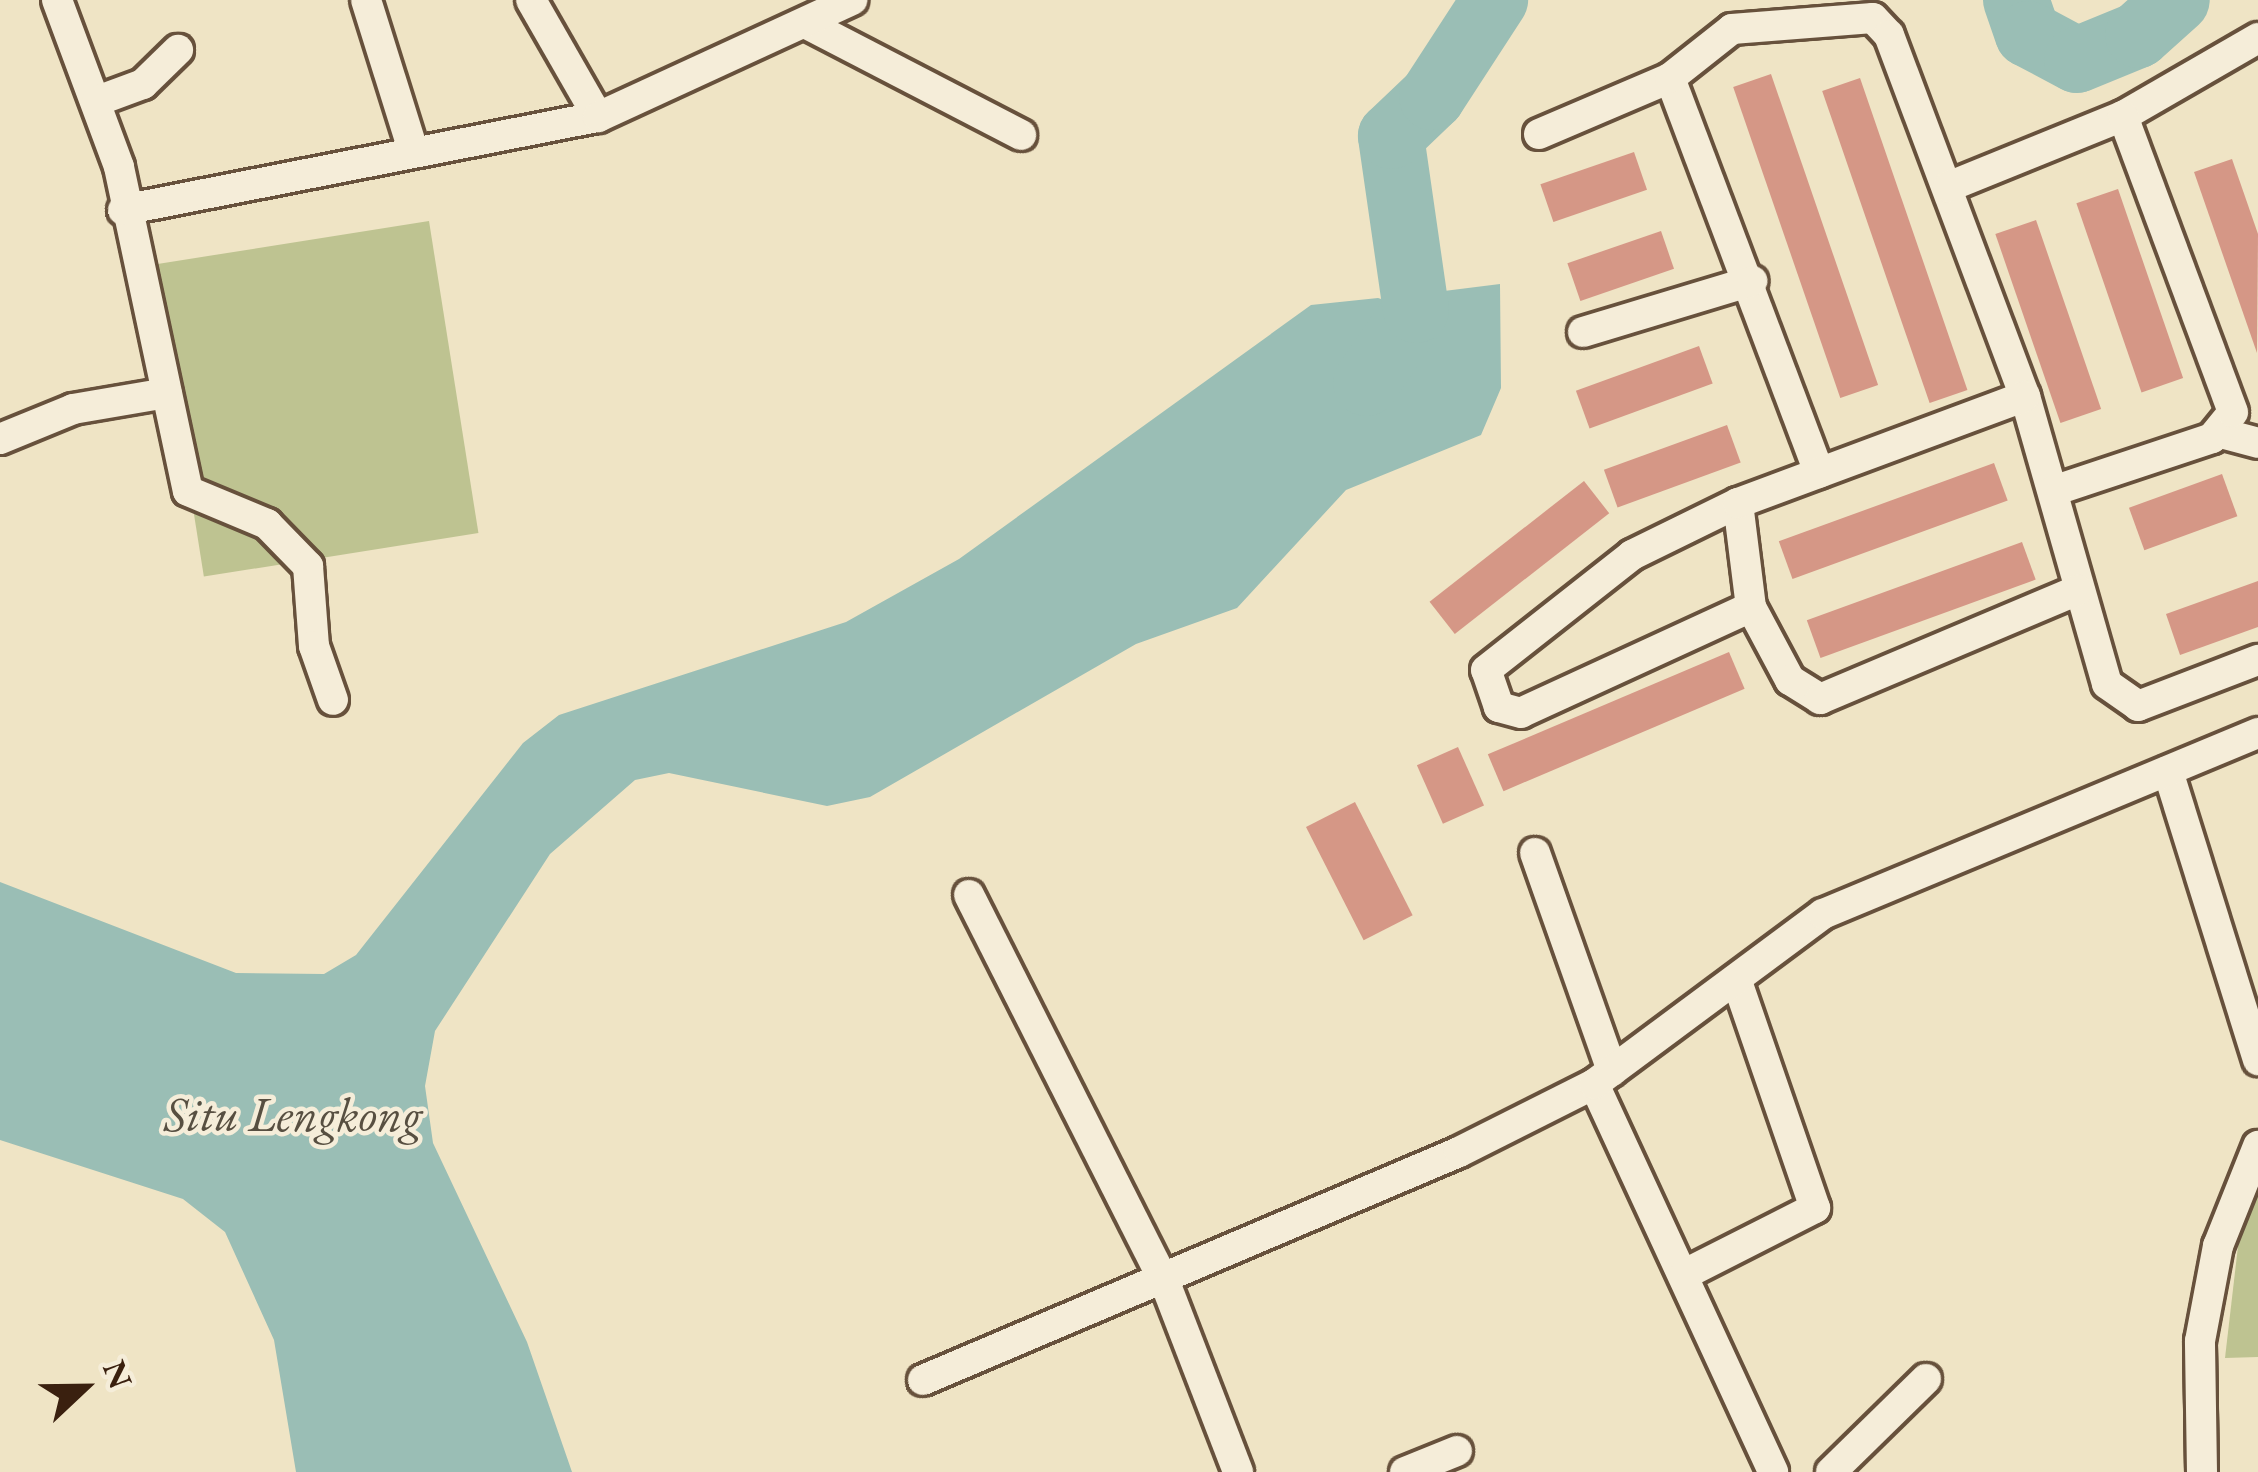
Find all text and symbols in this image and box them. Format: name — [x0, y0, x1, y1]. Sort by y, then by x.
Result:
water label: Situ Lengkong — [164, 1086, 422, 1144]
north arrow — [24, 1328, 144, 1448]
text: N — [93, 1354, 143, 1395]

